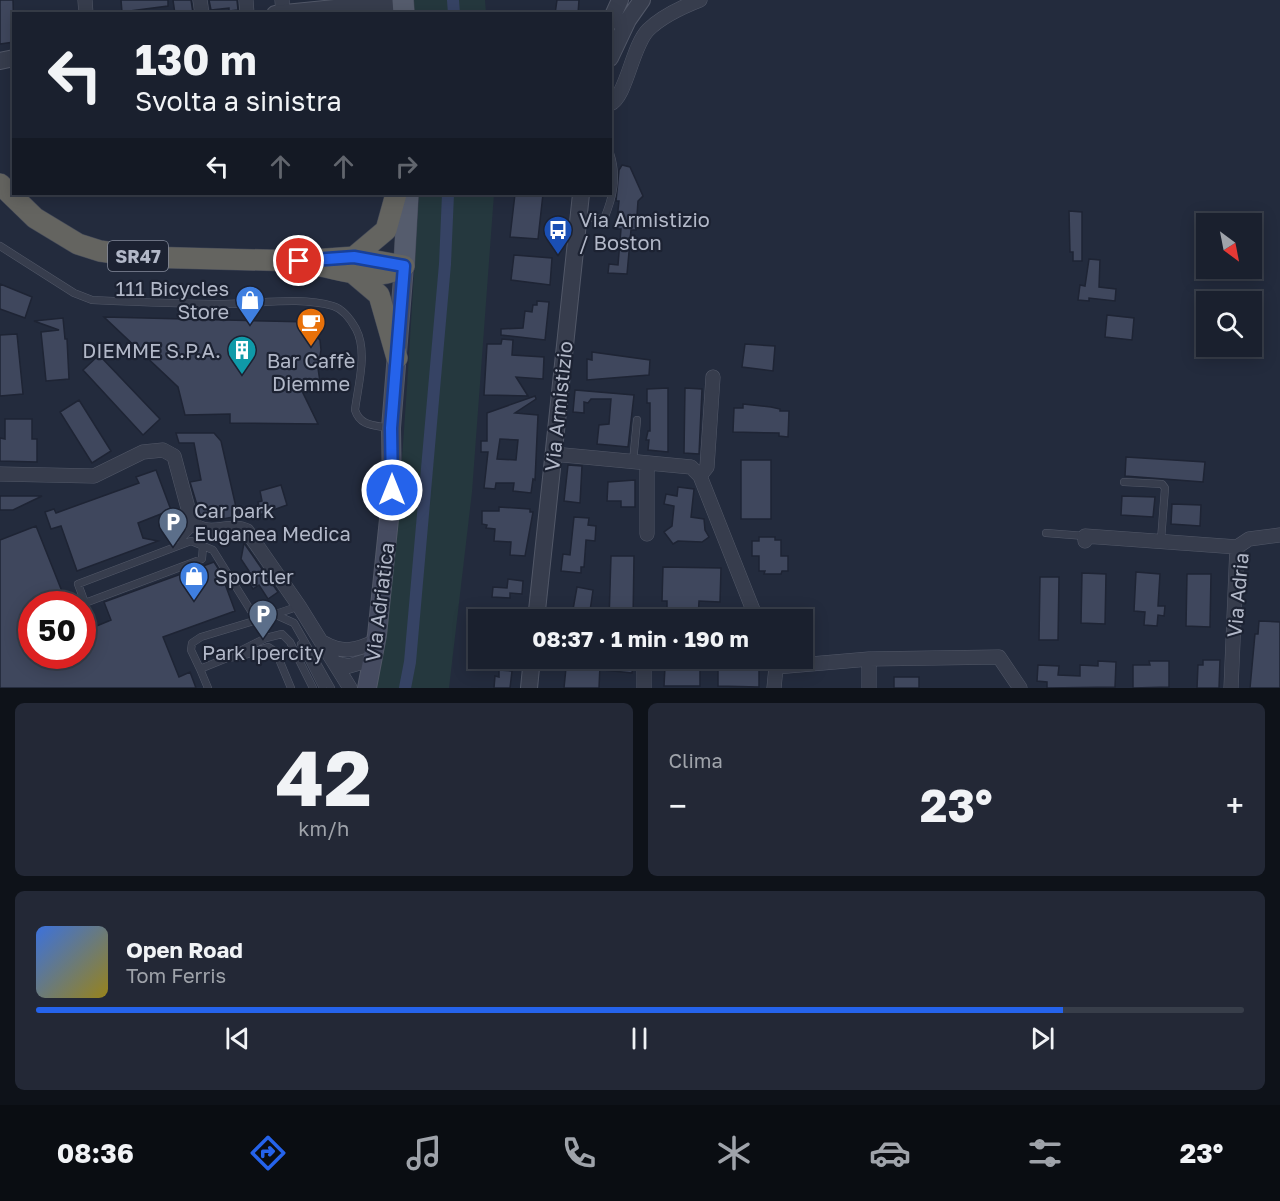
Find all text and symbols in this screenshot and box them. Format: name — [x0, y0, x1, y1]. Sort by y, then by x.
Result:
text: 130 m — [135, 34, 257, 84]
icon: left — [36, 36, 114, 114]
text: Svolta a sinistra — [135, 85, 342, 117]
icon: left — [201, 150, 234, 183]
icon: ahead — [264, 150, 297, 183]
icon: ahead — [327, 150, 360, 183]
icon: right — [390, 150, 423, 183]
place label: Via Armistizio / Boston — [579, 207, 710, 254]
north arrow — [1196, 213, 1262, 279]
map controls — [1196, 213, 1262, 357]
bus stop icon: Via Armistizio / Boston — [542, 214, 574, 256]
pin — [273, 235, 324, 286]
road number: SR47 — [108, 241, 168, 271]
icon: arrive — [282, 244, 315, 277]
place label: 111 Bicycles Store — [116, 276, 229, 323]
shop icon: 111 Bicycles Store — [234, 284, 266, 326]
button: search — [1196, 291, 1262, 357]
cafe icon: Bar Caffè Diemme — [295, 306, 327, 348]
building icon: DIEMME S.P.A. — [226, 334, 258, 376]
place label: DIEMME S.P.A. — [82, 338, 221, 362]
street label: Via Armistizio — [539, 340, 577, 472]
place label: Bar Caffè Diemme — [267, 348, 355, 395]
position arrow — [360, 458, 424, 522]
place label: Car park Euganea Medica — [194, 498, 351, 545]
parking icon: Car park Euganea Medica — [157, 506, 189, 548]
street label: Via Adriatica — [360, 541, 398, 663]
street label: Via Adria — [1221, 552, 1253, 638]
shop icon: Sportler — [178, 560, 210, 602]
place label: Sportler — [215, 564, 294, 588]
speed limit sign: 50 — [18, 591, 96, 669]
parking icon: Park Ipercity — [247, 598, 279, 640]
text: 08:37 · 1 min · 190 m — [532, 625, 749, 652]
place label: Park Ipercity — [202, 640, 324, 664]
text: 42 — [276, 730, 372, 823]
text: Clima — [669, 748, 723, 772]
text: 23° — [920, 778, 992, 832]
text: − — [669, 786, 687, 825]
text: + — [1226, 786, 1244, 825]
text: km/h — [298, 816, 349, 840]
text: Open Road — [126, 936, 243, 963]
text: Tom Ferris — [126, 963, 226, 987]
icon: previous — [221, 1022, 254, 1055]
icon: pause — [623, 1022, 656, 1055]
icon: next — [1026, 1022, 1059, 1055]
icon: directions — [247, 1132, 289, 1174]
icon: music — [403, 1132, 445, 1174]
icon: phone — [558, 1132, 600, 1174]
icon: climate — [713, 1132, 755, 1174]
icon: car — [869, 1132, 911, 1174]
icon: filters — [1024, 1132, 1066, 1174]
text: 08:36 — [57, 1137, 134, 1169]
text: 23° — [1180, 1137, 1223, 1169]

